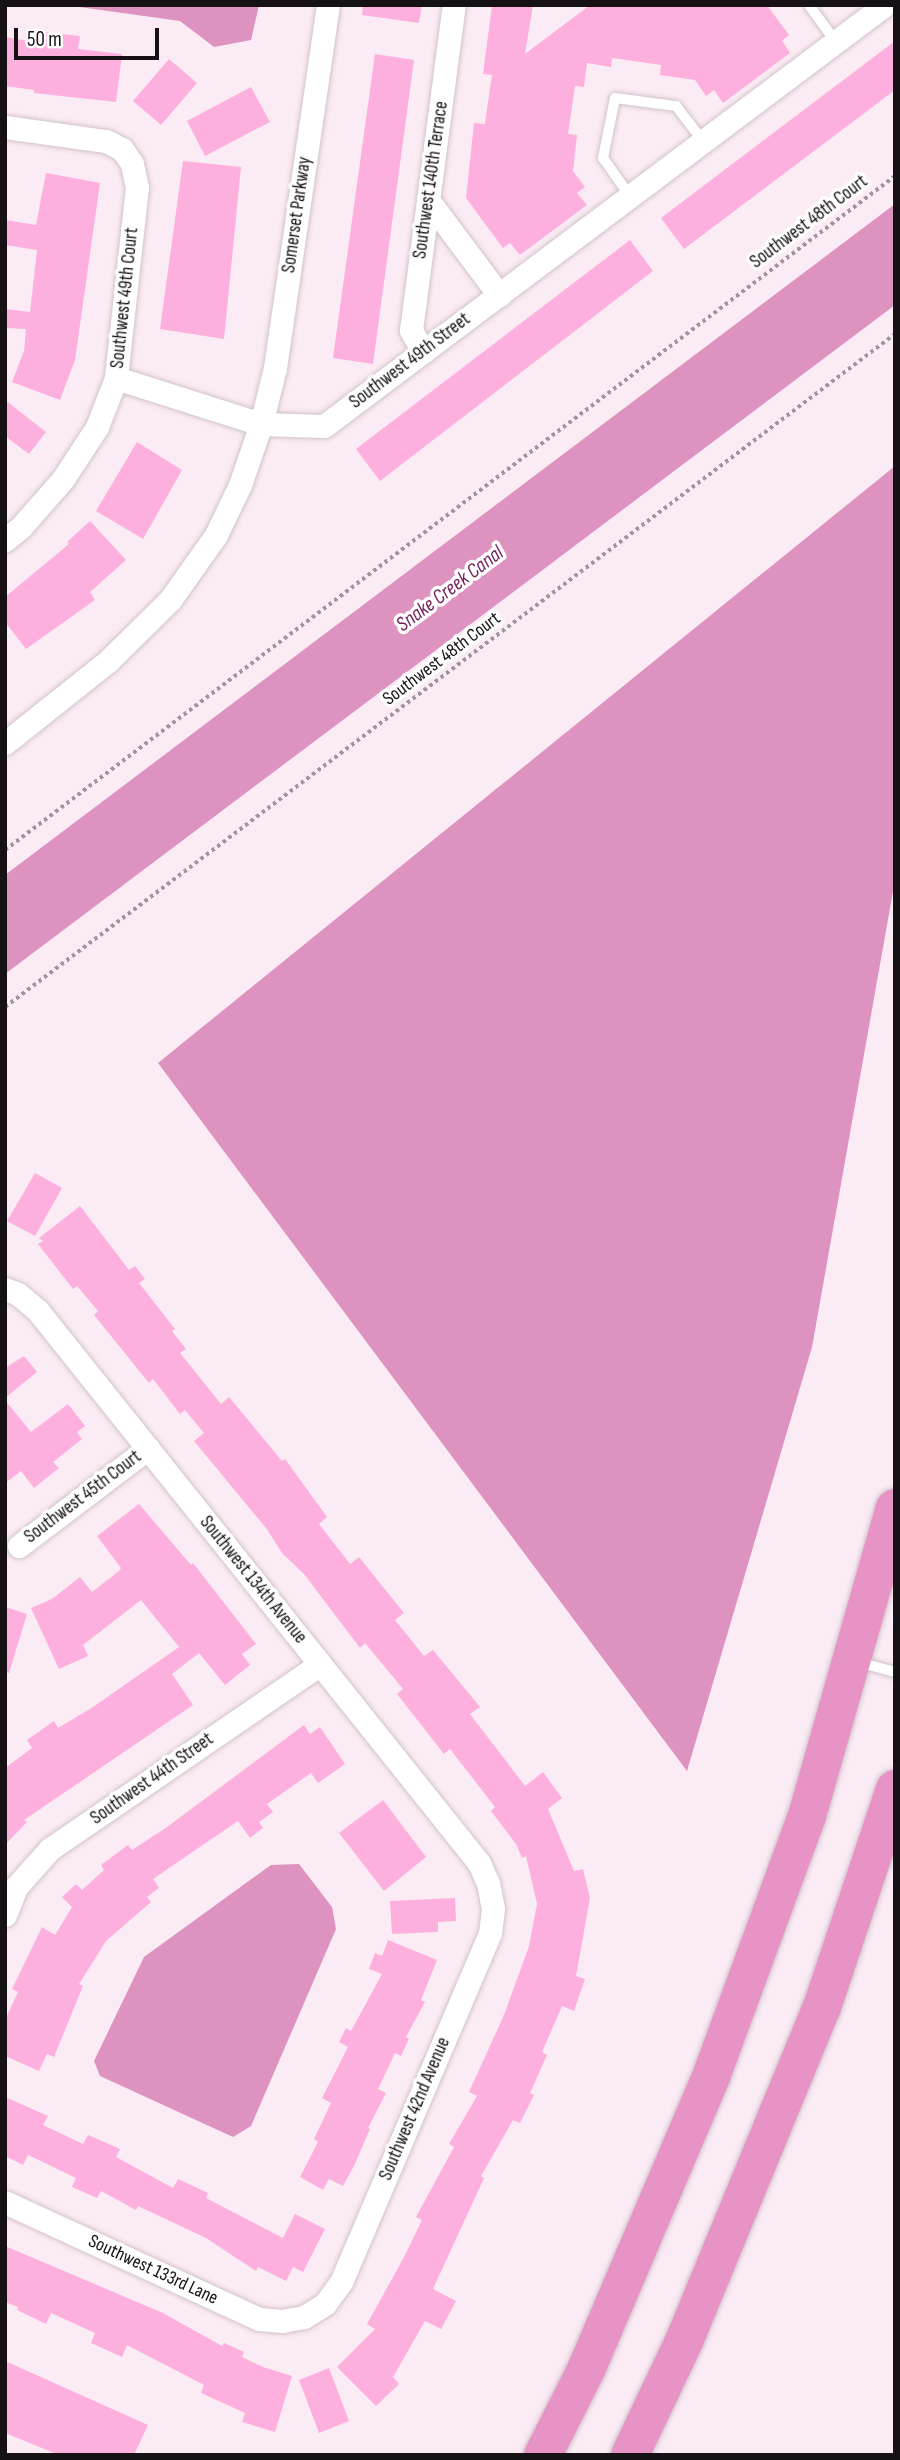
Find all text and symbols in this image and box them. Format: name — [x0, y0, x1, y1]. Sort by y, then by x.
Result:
scale bar — [18, 14, 163, 58]
text: 50 m — [27, 27, 62, 52]
street label: Southwest 140th Terrace — [409, 100, 453, 260]
street label: Somerset Parkway — [278, 155, 316, 275]
street label: Southwest 48th Court — [746, 170, 872, 274]
street label: Southwest 49th Court — [106, 226, 144, 370]
street label: Southwest 49th Street — [345, 308, 475, 414]
water label: Snake Creek Canal — [391, 541, 509, 637]
street label: Southwest 48th Court — [379, 607, 505, 711]
street label: Southwest 45th Court — [20, 1446, 146, 1548]
street label: Southwest 134th Avenue — [195, 1512, 311, 1648]
street label: Southwest 44th Street — [86, 1728, 218, 1830]
street label: Southwest 42nd Avenue — [375, 2034, 455, 2184]
street label: Southwest 133rd Lane — [84, 2230, 222, 2310]

